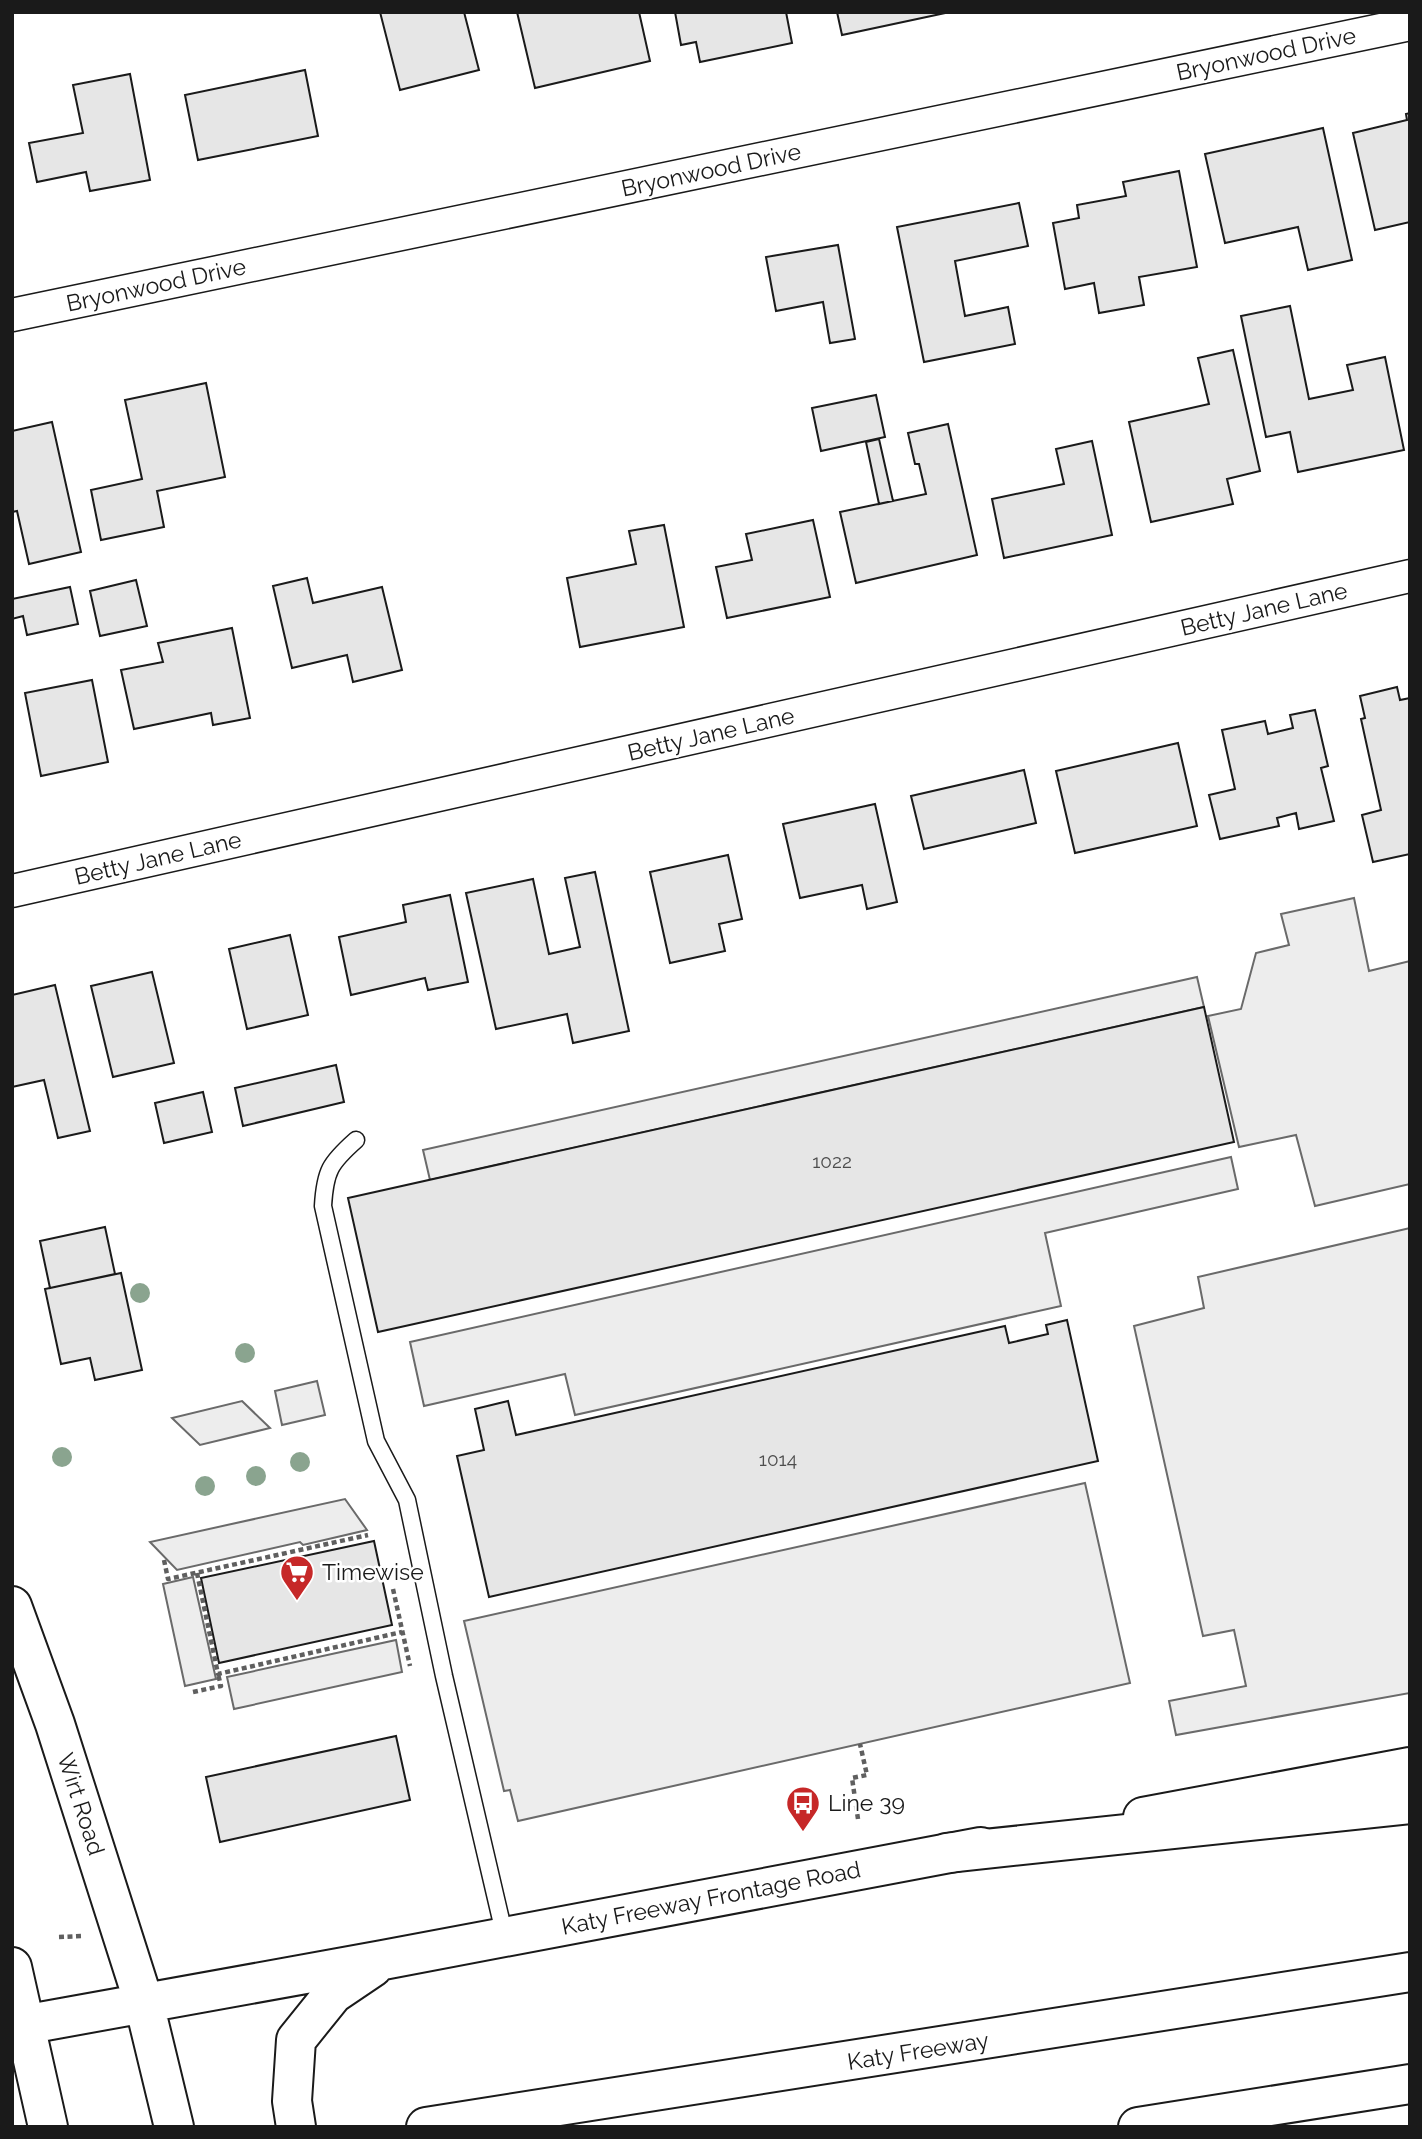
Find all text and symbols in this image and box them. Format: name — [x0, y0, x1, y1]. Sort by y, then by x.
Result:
street label: Bryonwood Drive — [1174, 21, 1358, 86]
street label: Bryonwood Drive — [619, 137, 803, 202]
street label: Bryonwood Drive — [64, 252, 248, 317]
street label: Betty Jane Lane — [1178, 576, 1350, 641]
street label: Betty Jane Lane — [625, 701, 797, 766]
street label: Betty Jane Lane — [72, 825, 244, 890]
house number: 1022 — [812, 1150, 852, 1172]
house number: 1014 — [759, 1448, 797, 1470]
supermarket icon: Timewise — [278, 1553, 316, 1602]
place label: Timewise — [322, 1558, 424, 1585]
street label: Wirt Road — [52, 1749, 111, 1858]
bus stop icon: Line 39 — [784, 1784, 822, 1833]
place label: Line 39 — [828, 1789, 905, 1816]
street label: Katy Freeway Frontage Road — [559, 1855, 863, 1940]
street label: Katy Freeway — [845, 2026, 991, 2075]

